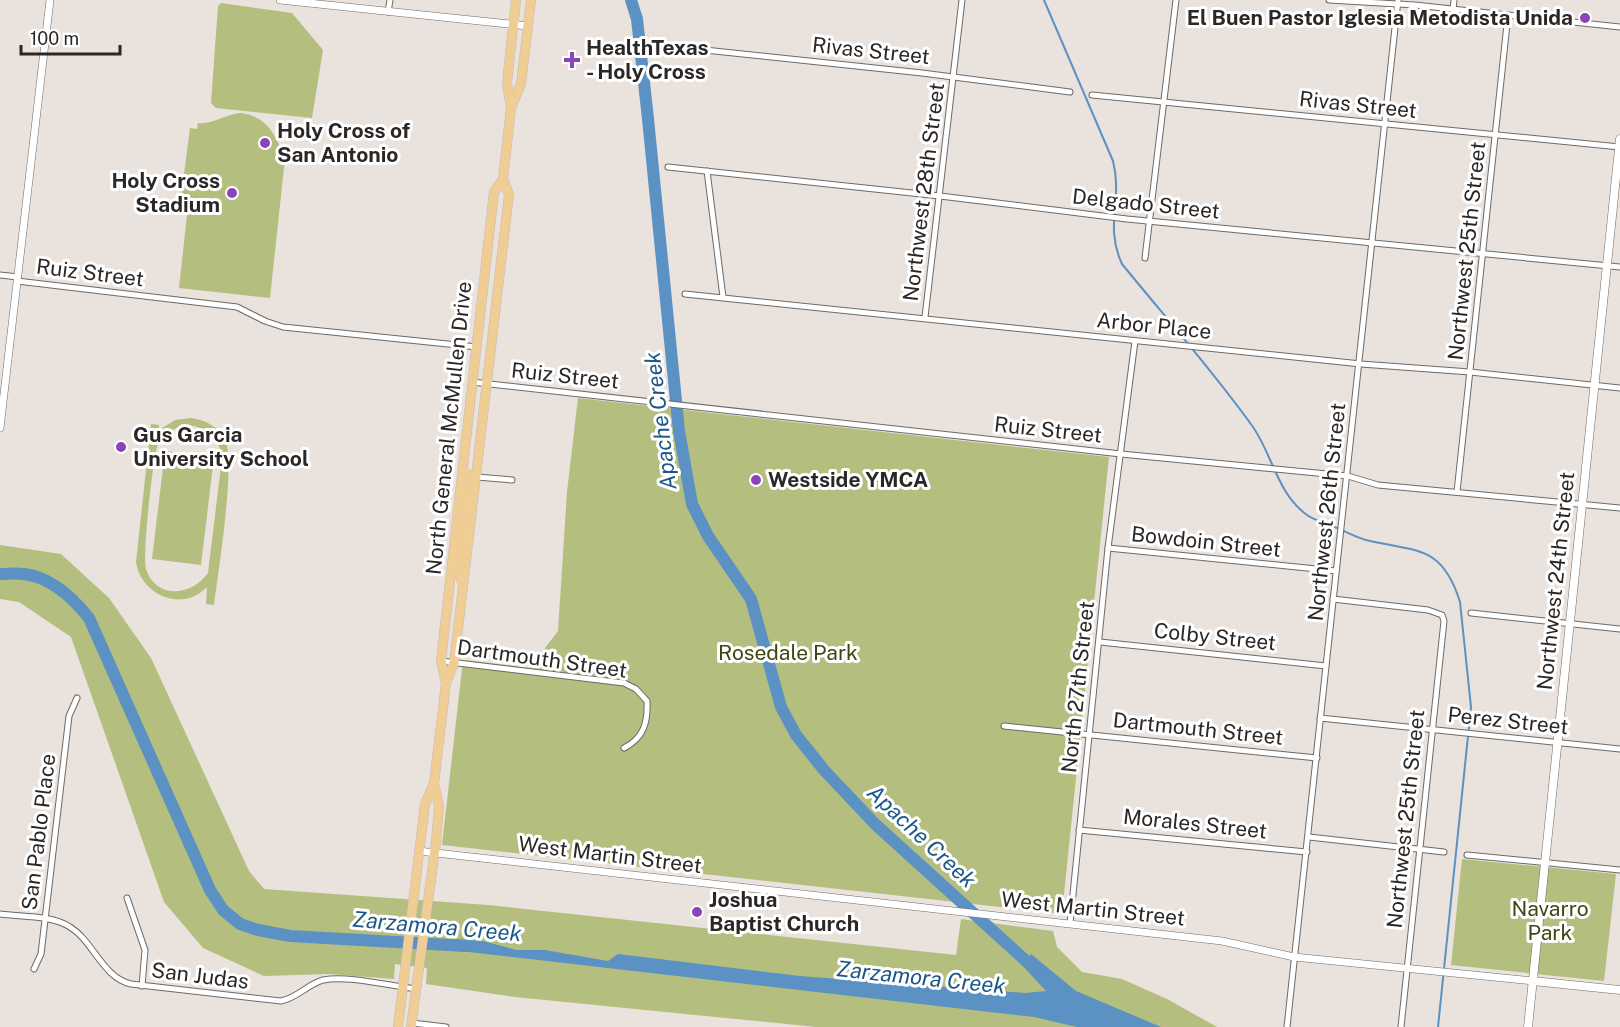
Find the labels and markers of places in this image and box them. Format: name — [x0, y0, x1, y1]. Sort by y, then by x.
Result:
place label: El Buen Pastor Iglesia Metodista Unida — [1187, 5, 1573, 30]
marker: El Buen Pastor Iglesia Metodista Unida — [1578, 11, 1592, 25]
place label: HealthTexas - Holy Cross — [586, 35, 709, 84]
marker: HealthTexas - Holy Cross — [563, 51, 581, 69]
place label: Holy Cross of San Antonio — [277, 118, 410, 167]
marker: Holy Cross of San Antonio — [258, 136, 272, 150]
place label: Holy Cross Stadium — [111, 168, 220, 217]
marker: Holy Cross Stadium — [225, 186, 239, 200]
place label: Gus Garcia University School — [133, 422, 309, 471]
marker: Gus Garcia University School — [114, 440, 128, 454]
place label: Westside YMCA — [768, 467, 928, 492]
marker: Westside YMCA — [749, 473, 763, 487]
place label: Joshua Baptist Church — [709, 887, 859, 936]
marker: Joshua Baptist Church — [690, 905, 704, 919]

